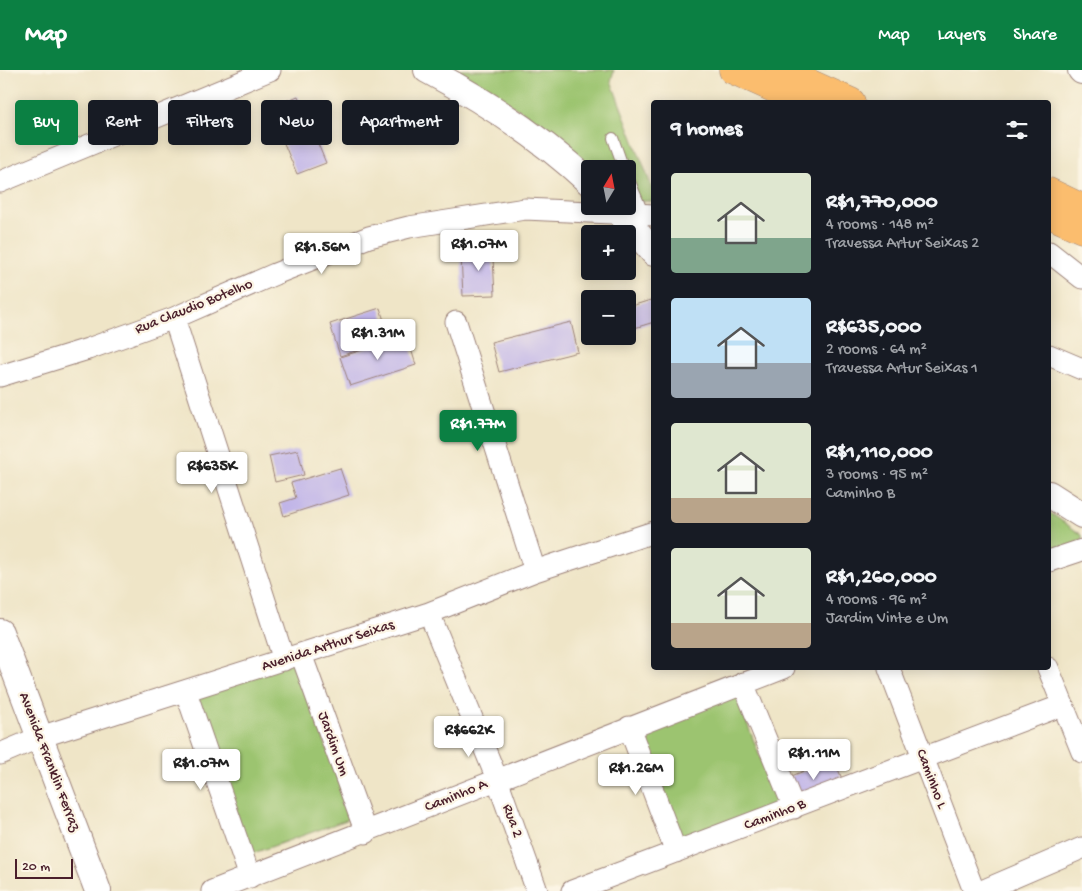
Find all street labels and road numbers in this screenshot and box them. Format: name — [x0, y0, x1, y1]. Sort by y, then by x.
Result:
street label: Rua Claudio Botelho — [132, 275, 256, 339]
street label: Avenida Arthur Seixas — [260, 616, 397, 676]
street label: Avenida Franklin Ferraz — [14, 690, 84, 834]
street label: Jardim Um — [313, 709, 353, 779]
street label: Caminho L — [911, 747, 951, 812]
street label: Caminho A — [422, 775, 491, 817]
street label: Caminho B — [742, 795, 809, 835]
street label: Rua 2 — [498, 802, 526, 840]

